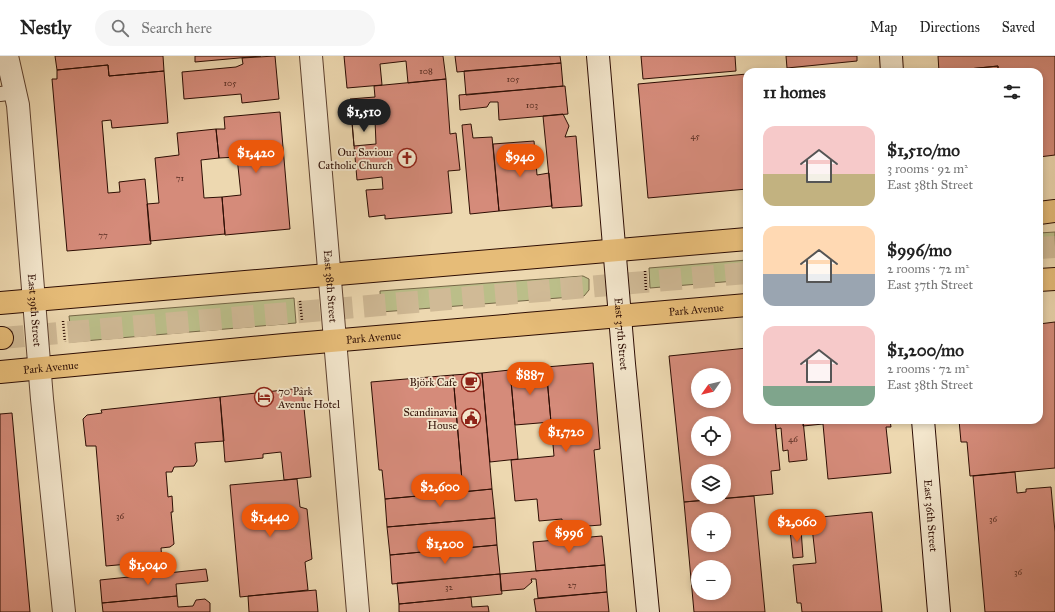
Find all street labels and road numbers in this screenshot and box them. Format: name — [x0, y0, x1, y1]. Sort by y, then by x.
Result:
street label: East 38th Street — [321, 249, 340, 323]
street label: East 39th Street — [25, 273, 44, 347]
street label: East 37th Street — [611, 297, 631, 371]
street label: Park Avenue — [668, 301, 725, 319]
street label: Park Avenue — [345, 329, 402, 347]
street label: Park Avenue — [23, 359, 79, 377]
street label: East 36th Street — [921, 479, 940, 553]

